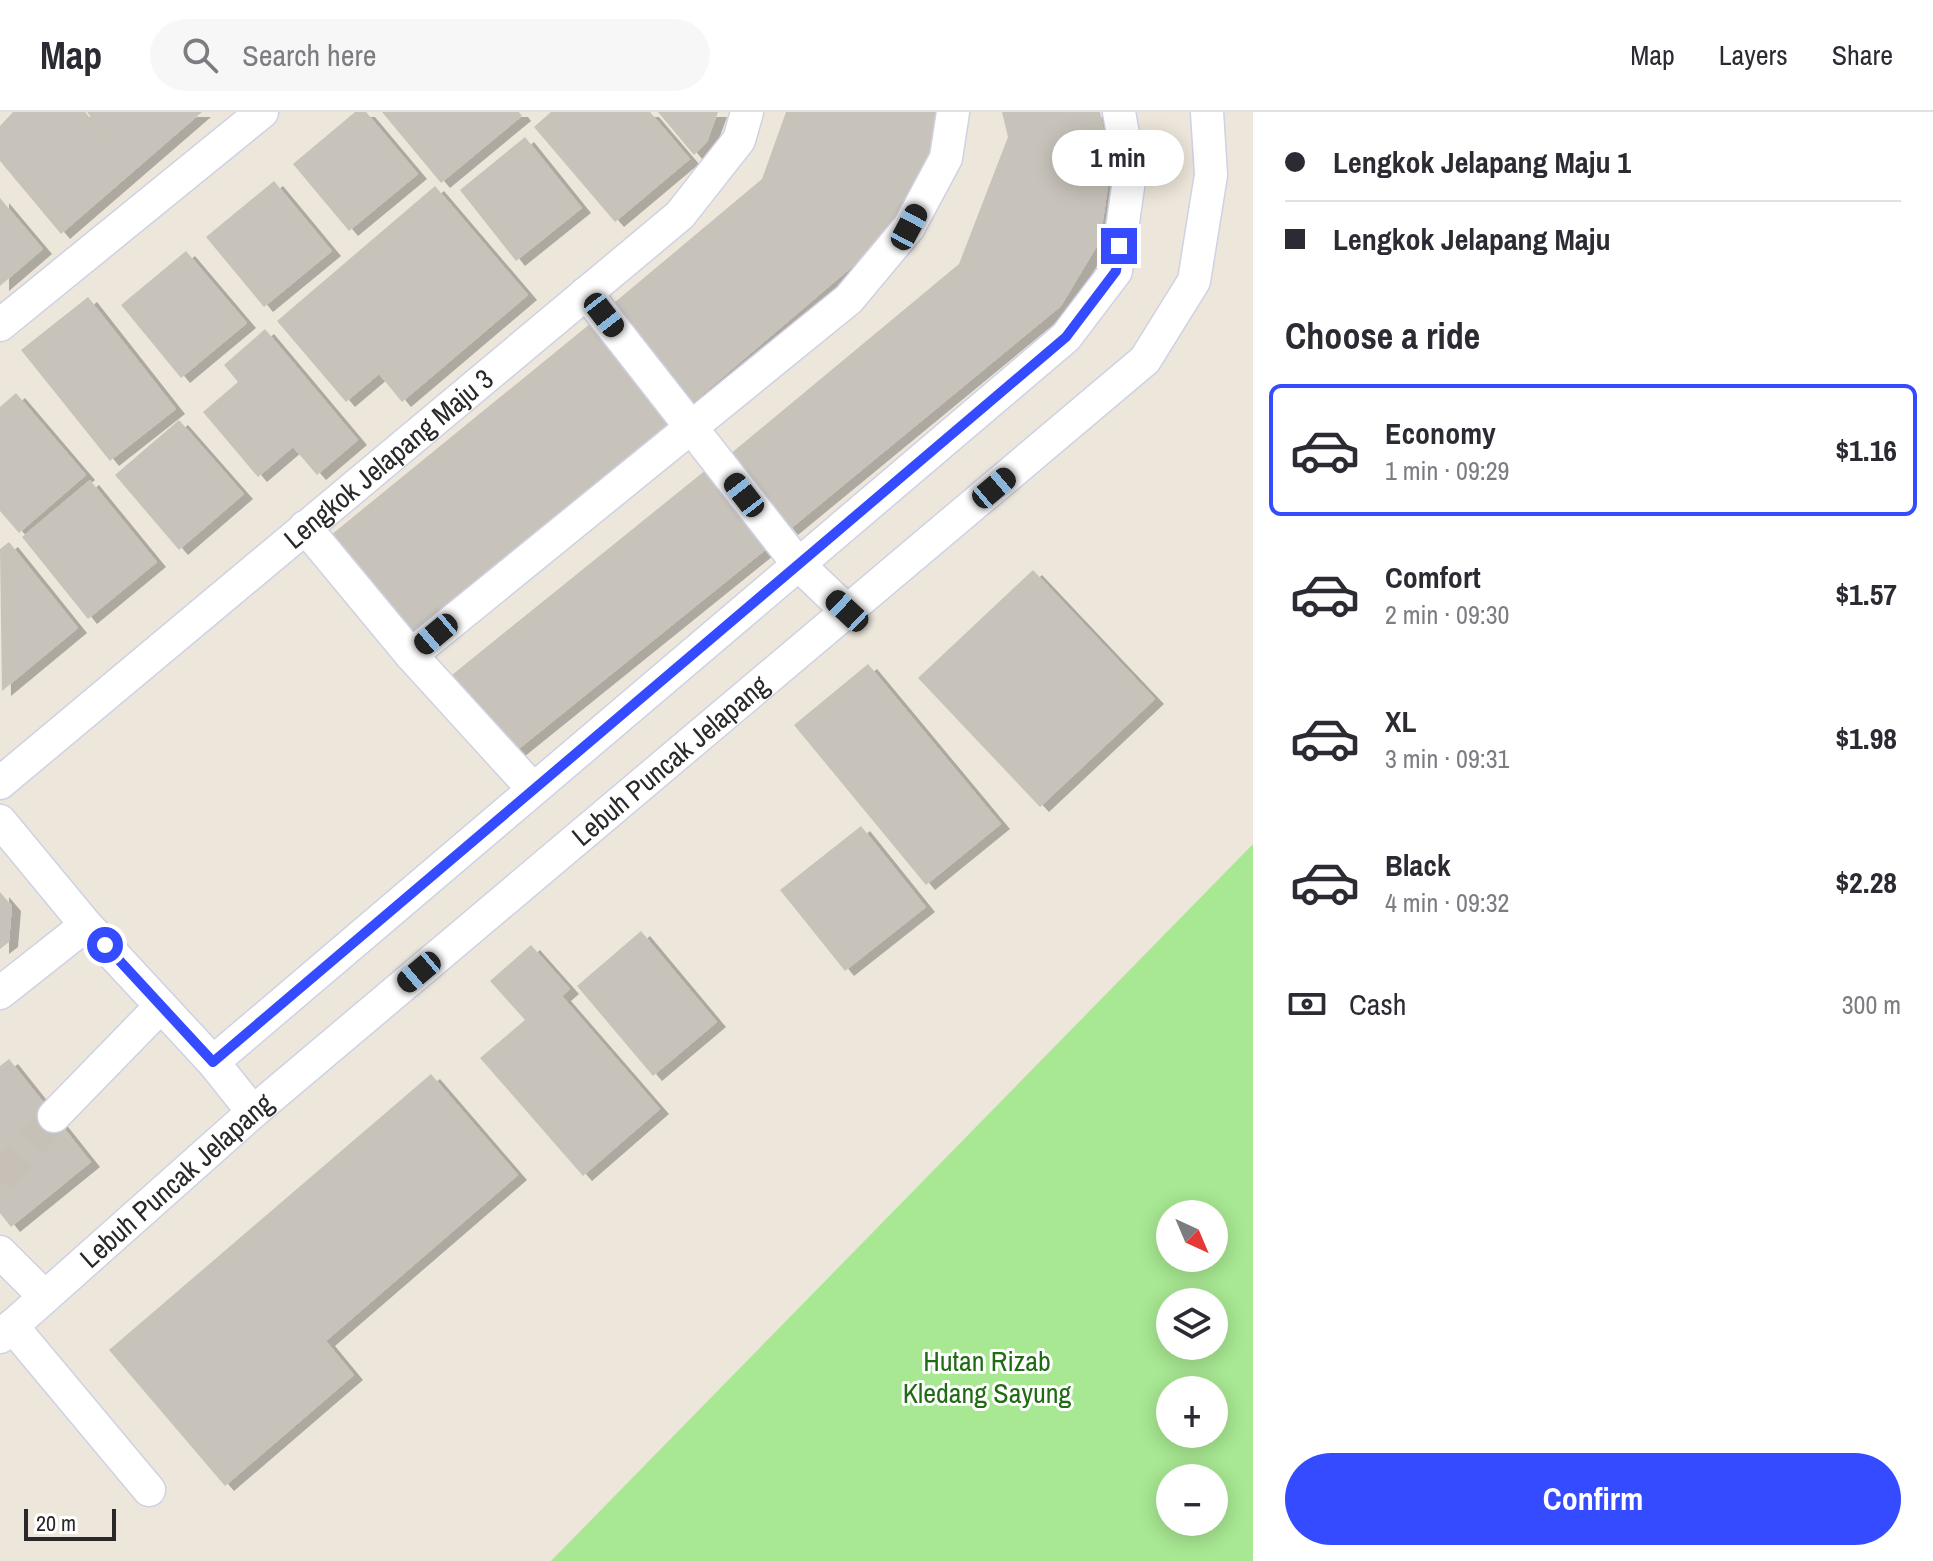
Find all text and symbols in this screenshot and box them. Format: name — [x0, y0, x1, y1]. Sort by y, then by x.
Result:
search box — [150, 19, 710, 91]
text: Map — [40, 30, 102, 81]
icon: search — [178, 33, 222, 77]
text: Search here — [242, 35, 376, 75]
text: Map — [1630, 36, 1675, 74]
text: Layers — [1719, 36, 1788, 74]
text: Share — [1832, 36, 1893, 74]
callout: 1 min — [1053, 130, 1185, 186]
text: 1 min — [1090, 140, 1146, 175]
text: Lengkok Jelapang Maju 1 — [1333, 142, 1631, 182]
car — [887, 200, 931, 254]
text: Lengkok Jelapang Maju — [1333, 219, 1611, 259]
route end — [1101, 228, 1137, 264]
car — [580, 289, 628, 341]
text: Choose a ride — [1285, 312, 1480, 360]
street label: Lengkok Jelapang Maju 3 — [276, 360, 501, 557]
text: Economy — [1385, 413, 1496, 453]
icon: car — [1289, 414, 1361, 486]
text: $1.16 — [1835, 430, 1897, 470]
text: 1 min · 09:29 — [1385, 453, 1509, 488]
car — [968, 463, 1020, 513]
car — [720, 469, 768, 521]
text: Comfort — [1385, 557, 1481, 597]
icon: car — [1289, 558, 1361, 630]
text: $1.57 — [1835, 574, 1897, 614]
car — [821, 586, 873, 636]
text: 2 min · 09:30 — [1385, 597, 1509, 632]
car — [410, 609, 462, 659]
street label: Lebuh Puncak Jelapang — [563, 666, 777, 854]
text: XL — [1385, 701, 1416, 741]
icon: car — [1289, 702, 1361, 774]
text: $1.98 — [1835, 718, 1897, 758]
text: 3 min · 09:31 — [1385, 741, 1509, 776]
text: Black — [1385, 845, 1451, 885]
icon: car — [1289, 846, 1361, 918]
text: $2.28 — [1835, 862, 1897, 902]
text: 4 min · 09:32 — [1385, 885, 1509, 920]
route start — [87, 927, 123, 963]
car — [393, 947, 445, 997]
icon: cash — [1285, 982, 1329, 1026]
text: Cash — [1349, 984, 1406, 1024]
text: 300 m — [1842, 987, 1901, 1022]
street label: Lebuh Puncak Jelapang — [72, 1084, 281, 1276]
north arrow — [1156, 1200, 1228, 1272]
map controls — [1156, 1200, 1228, 1536]
button: layers — [1156, 1288, 1228, 1360]
park label: Hutan Rizab Kledang Sayung — [903, 1342, 1071, 1412]
button: + — [1156, 1376, 1228, 1448]
button: Confirm — [1285, 1453, 1901, 1545]
button: − — [1156, 1464, 1228, 1536]
scale bar — [24, 1505, 116, 1541]
text: 20 m — [36, 1508, 76, 1538]

